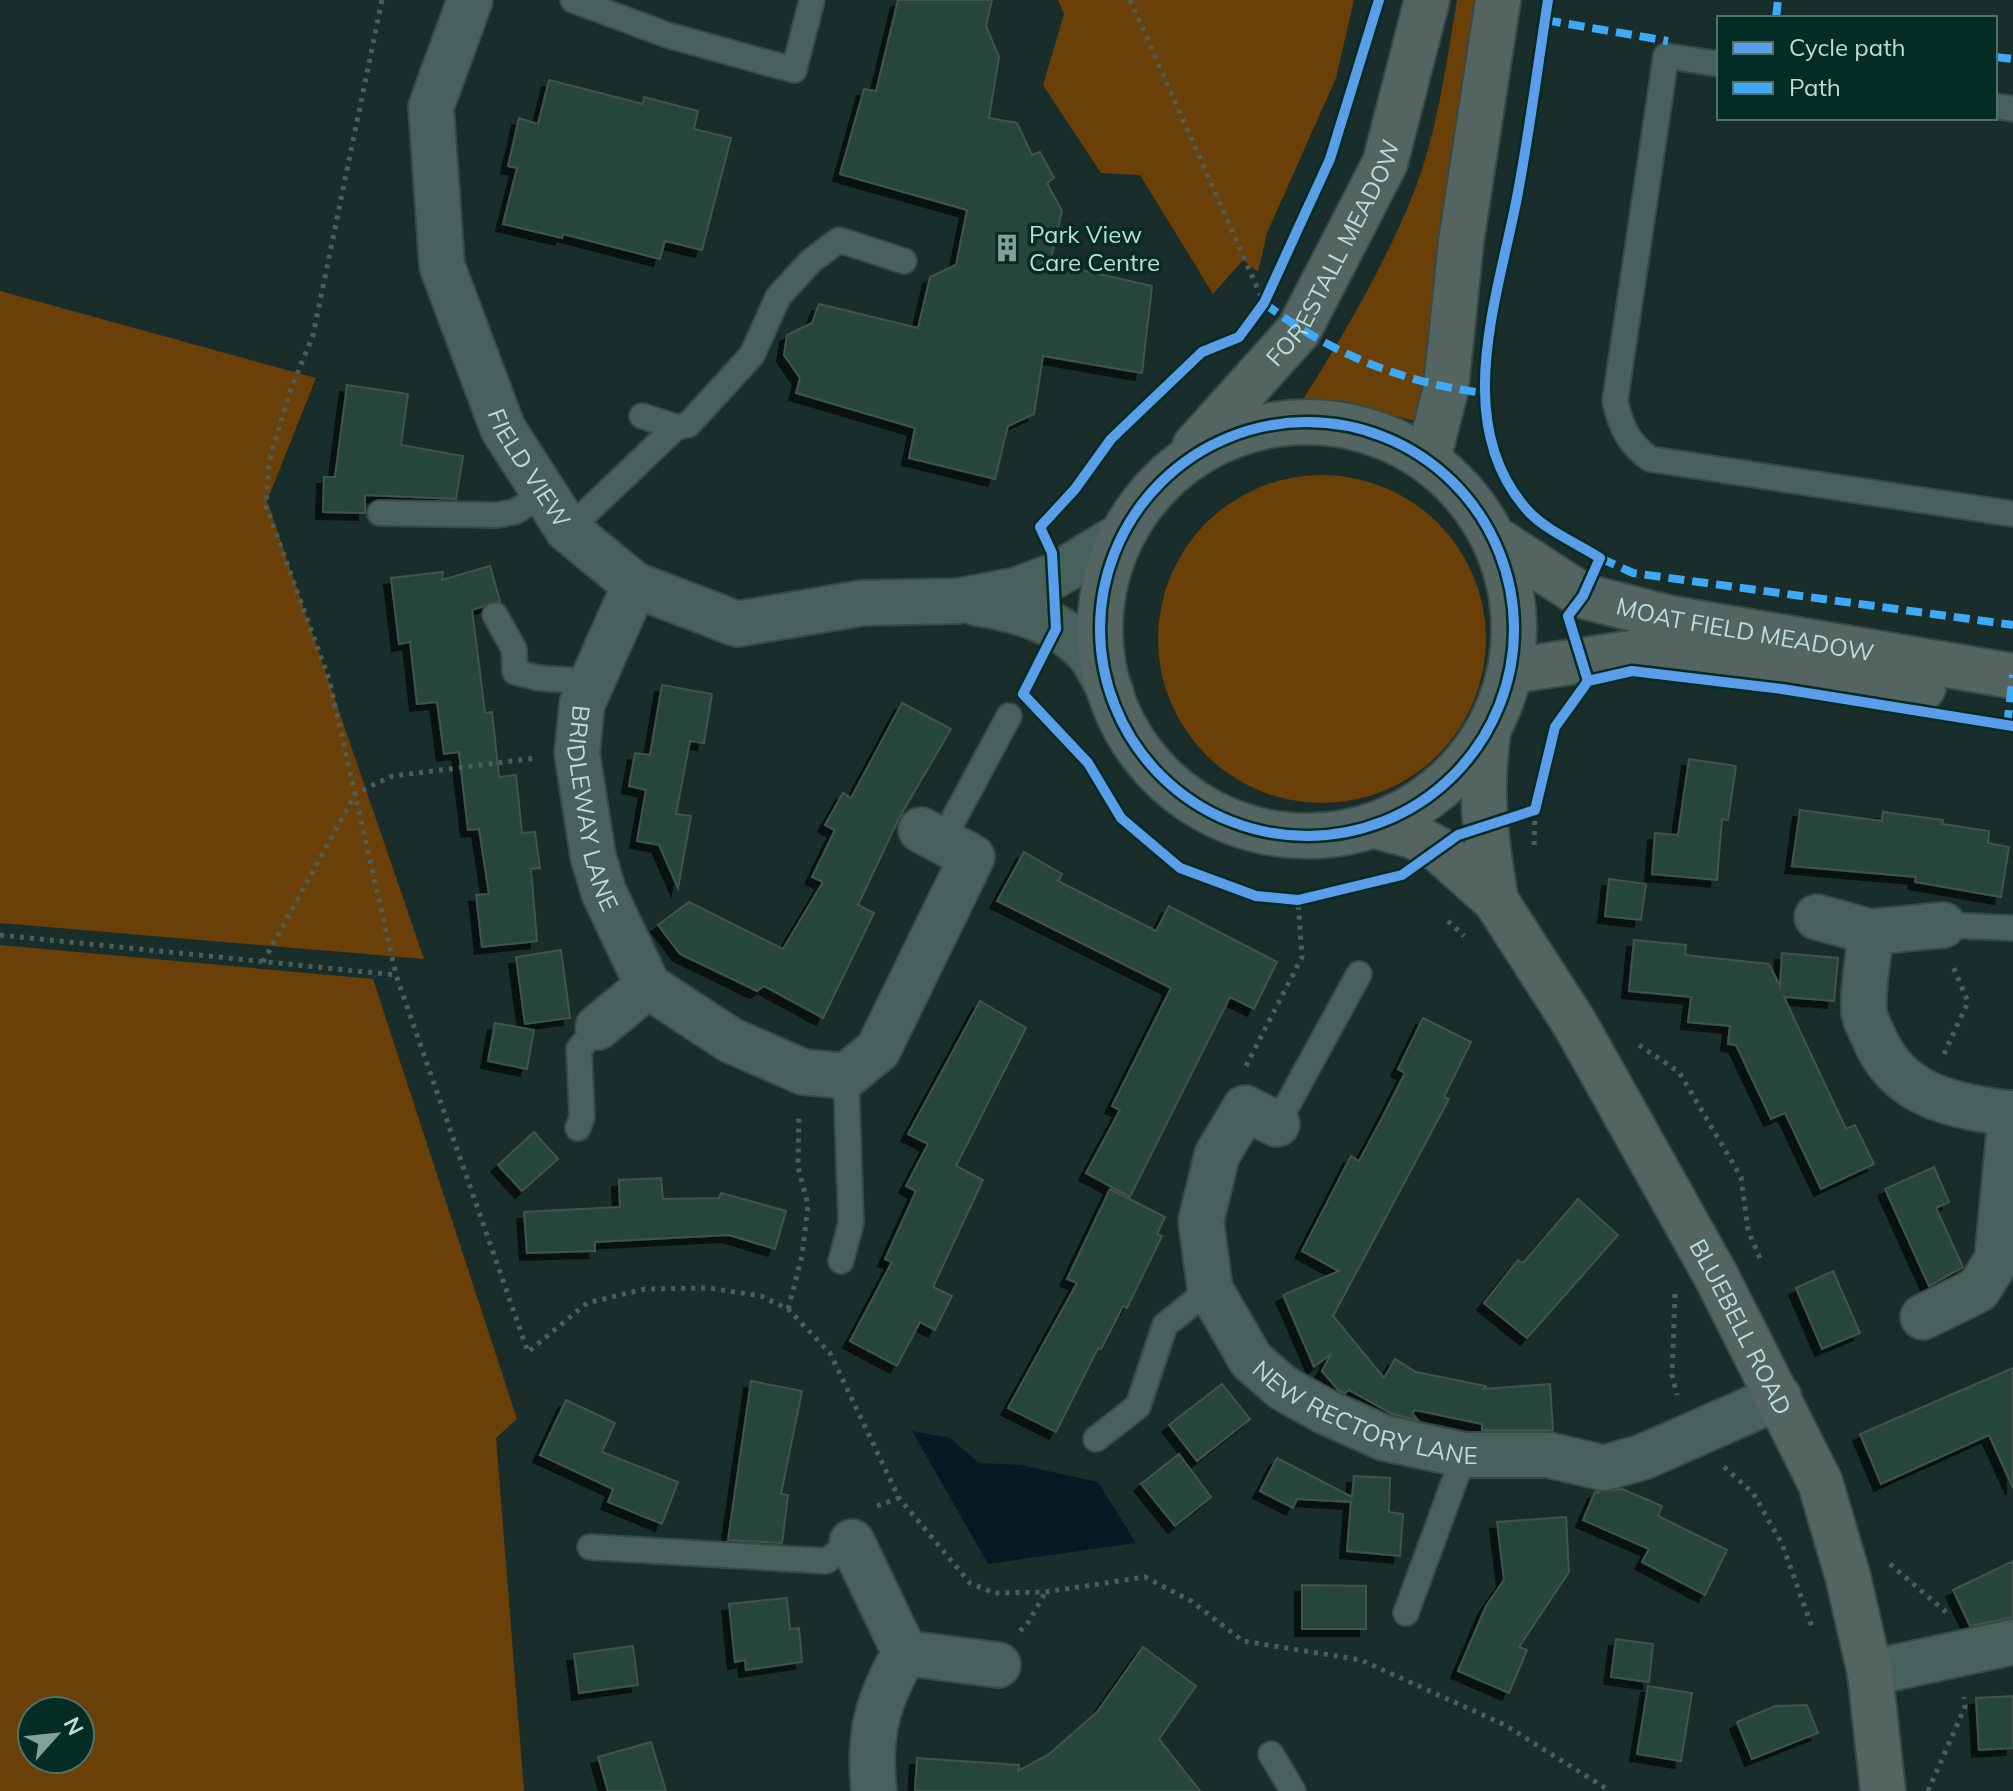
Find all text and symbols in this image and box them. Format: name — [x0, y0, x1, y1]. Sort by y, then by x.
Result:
legend — [1717, 16, 1997, 120]
text: Cycle path — [1789, 32, 1906, 62]
text: Path — [1789, 72, 1841, 102]
street label: FORESTALL MEADOW — [1259, 137, 1405, 372]
place label: Park View Care Centre — [1029, 219, 1160, 277]
building icon: Park View Care Centre — [992, 233, 1022, 263]
street label: FIELD VIEW — [482, 404, 577, 533]
street label: MOAT FIELD MEADOW — [1613, 590, 1876, 667]
street label: BRIDLEWAY LANE — [561, 704, 625, 916]
street label: BLUEBELL ROAD — [1683, 1234, 1799, 1420]
street label: NEW RECTORY LANE — [1247, 1354, 1478, 1470]
north arrow — [16, 1695, 96, 1775]
text: N — [58, 1712, 90, 1740]

